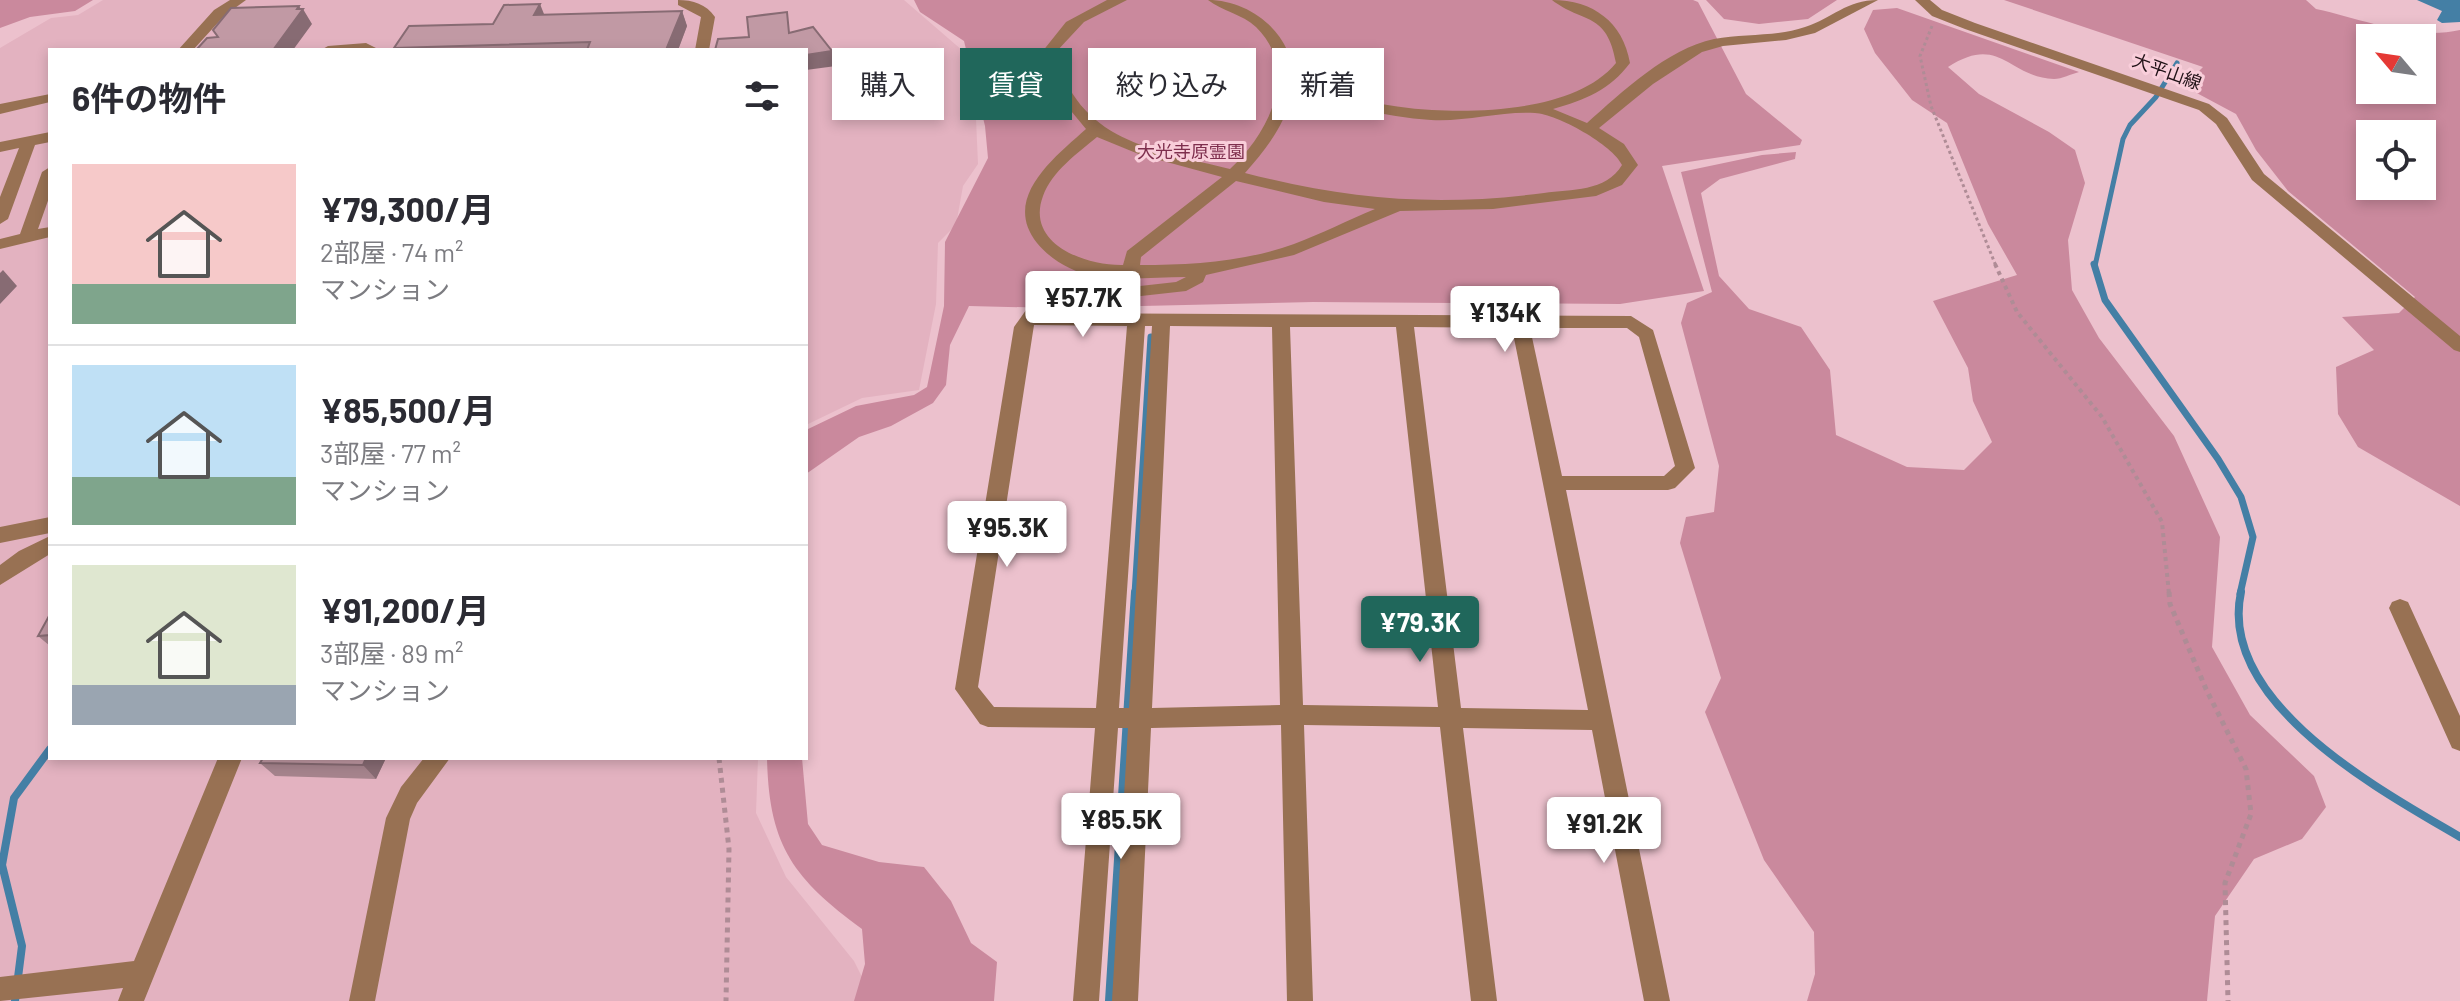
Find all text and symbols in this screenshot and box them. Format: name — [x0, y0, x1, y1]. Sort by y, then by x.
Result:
north arrow — [2356, 24, 2436, 104]
map controls — [2356, 24, 2436, 200]
chip: 購入 — [832, 48, 944, 120]
chip: 賃貸 — [960, 48, 1072, 120]
chip: 絞り込み — [1088, 48, 1256, 120]
chip: 新着 — [1272, 48, 1384, 120]
street label: 大平山線 — [2130, 48, 2205, 94]
icon: filters — [740, 74, 784, 118]
text: 6件の物件 — [72, 77, 226, 118]
button: locate — [2356, 120, 2436, 200]
park label: 大光寺原霊園 — [1137, 140, 1245, 162]
text: ¥79,300/月 — [320, 188, 494, 229]
icon: home — [136, 196, 232, 292]
text: 2部屋 · 74 m² — [320, 236, 464, 267]
pin: ¥57.7K — [1018, 271, 1148, 339]
text: マンション — [320, 273, 450, 304]
text: ¥57.7K — [1043, 281, 1123, 312]
pin: ¥134K — [1449, 286, 1561, 354]
text: ¥134K — [1468, 296, 1542, 327]
text: ¥85,500/月 — [320, 389, 496, 430]
icon: home — [136, 397, 232, 493]
text: 3部屋 · 77 m² — [320, 437, 461, 468]
text: マンション — [320, 474, 450, 505]
pin: ¥95.3K — [942, 501, 1072, 569]
text: ¥95.3K — [966, 511, 1049, 542]
text: ¥91,200/月 — [320, 589, 490, 630]
pin: ¥79.3K — [1355, 596, 1485, 664]
icon: home — [136, 597, 232, 693]
text: ¥79.3K — [1379, 606, 1461, 637]
text: 3部屋 · 89 m² — [320, 637, 464, 668]
text: マンション — [320, 674, 450, 705]
pin: ¥85.5K — [1056, 793, 1186, 861]
pin: ¥91.2K — [1539, 797, 1669, 865]
text: ¥85.5K — [1079, 803, 1163, 834]
text: ¥91.2K — [1565, 807, 1643, 838]

